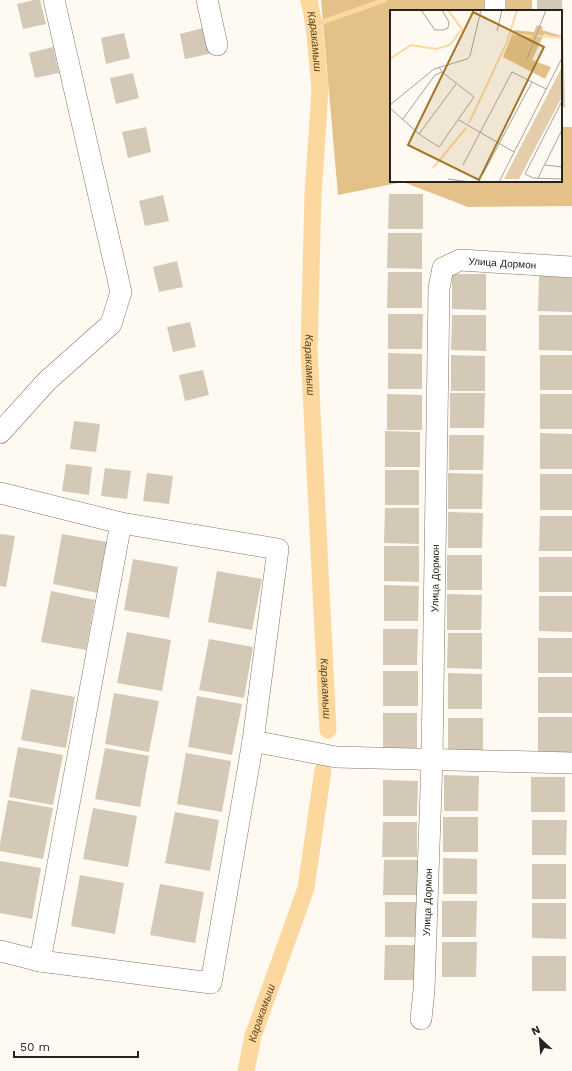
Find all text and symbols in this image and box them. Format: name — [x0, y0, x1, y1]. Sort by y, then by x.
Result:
water label: Каракамыш — [304, 10, 324, 72]
inset map — [390, 10, 562, 182]
street label: Улица Дормон — [468, 256, 537, 271]
water label: Каракамыш — [302, 334, 317, 396]
street label: Улица Дормон — [429, 544, 441, 612]
water label: Каракамыш — [317, 658, 333, 719]
street label: Улица Дормон — [421, 868, 434, 936]
water label: Каракамыш — [246, 982, 278, 1043]
north arrow — [520, 1019, 560, 1059]
text: N — [529, 1023, 542, 1038]
scale bar — [14, 1033, 138, 1059]
text: 50 m — [20, 1040, 50, 1054]

